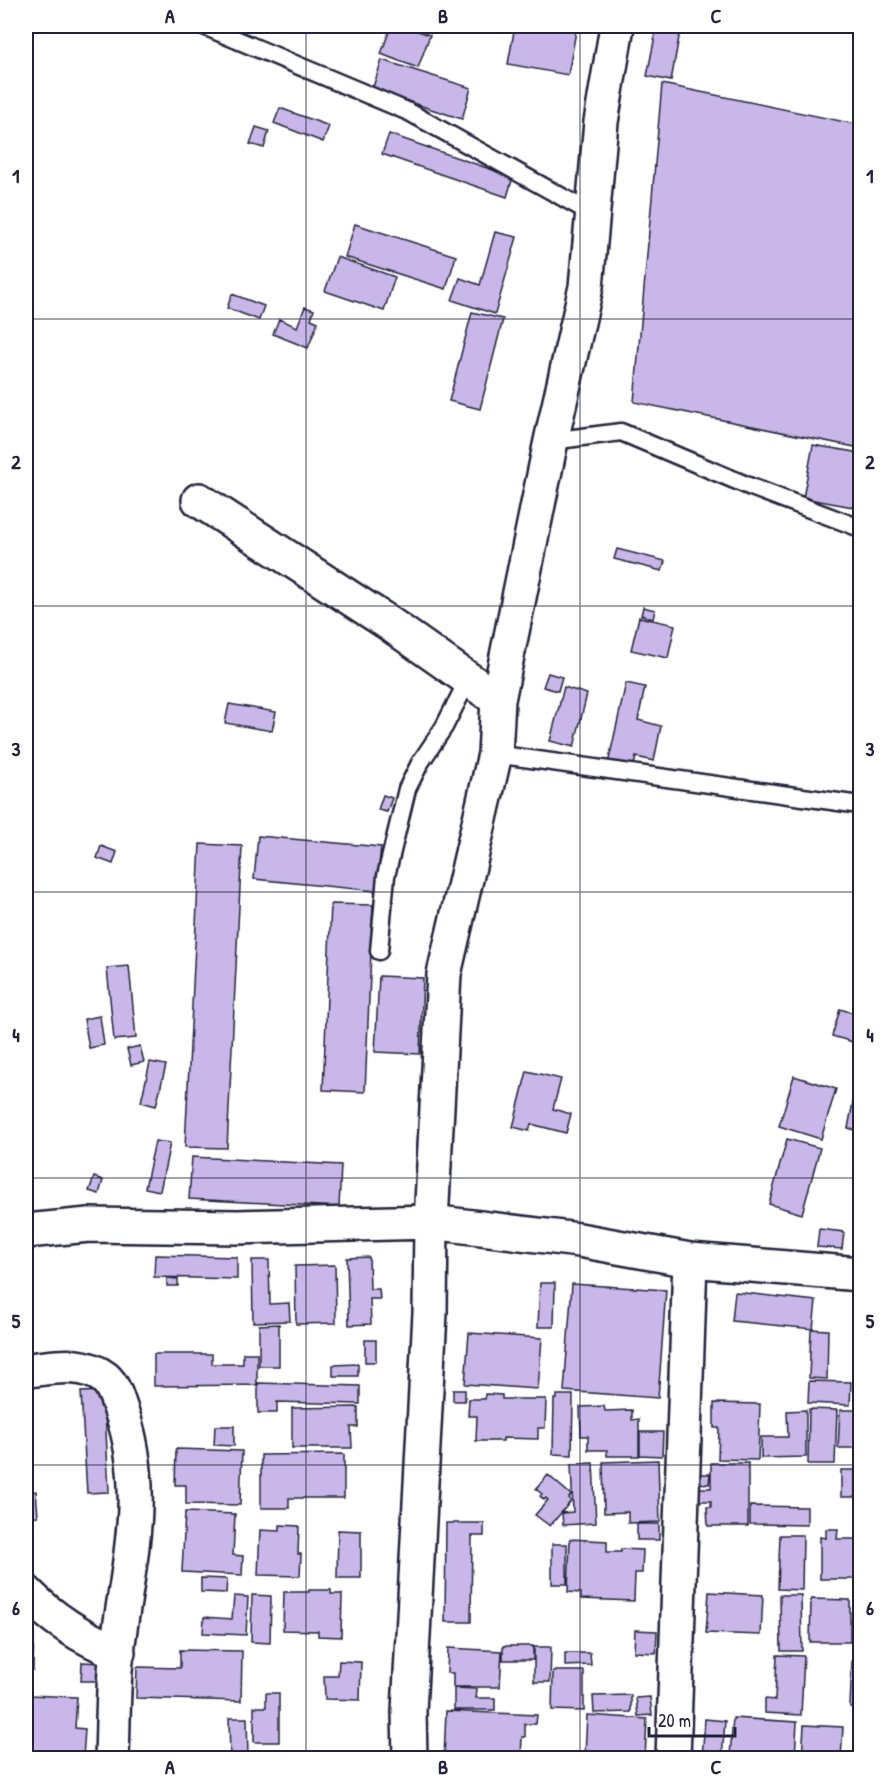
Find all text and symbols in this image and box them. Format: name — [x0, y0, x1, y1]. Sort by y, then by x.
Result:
text: A — [165, 2, 175, 29]
text: B — [438, 2, 448, 29]
text: C — [711, 2, 722, 29]
text: 1 — [12, 162, 20, 189]
text: 1 — [866, 162, 874, 189]
text: 2 — [11, 448, 21, 475]
text: 2 — [865, 448, 875, 475]
text: 3 — [12, 735, 21, 762]
text: 3 — [866, 735, 875, 762]
text: 4 — [12, 1021, 20, 1048]
text: 4 — [866, 1021, 874, 1048]
text: 5 — [12, 1307, 21, 1334]
text: 5 — [866, 1307, 875, 1334]
text: 6 — [12, 1594, 20, 1621]
text: 6 — [866, 1594, 874, 1621]
scale bar — [649, 1700, 734, 1738]
text: 20 m — [658, 1708, 691, 1733]
text: A — [165, 1753, 175, 1780]
text: B — [438, 1753, 448, 1780]
text: C — [711, 1753, 722, 1780]

